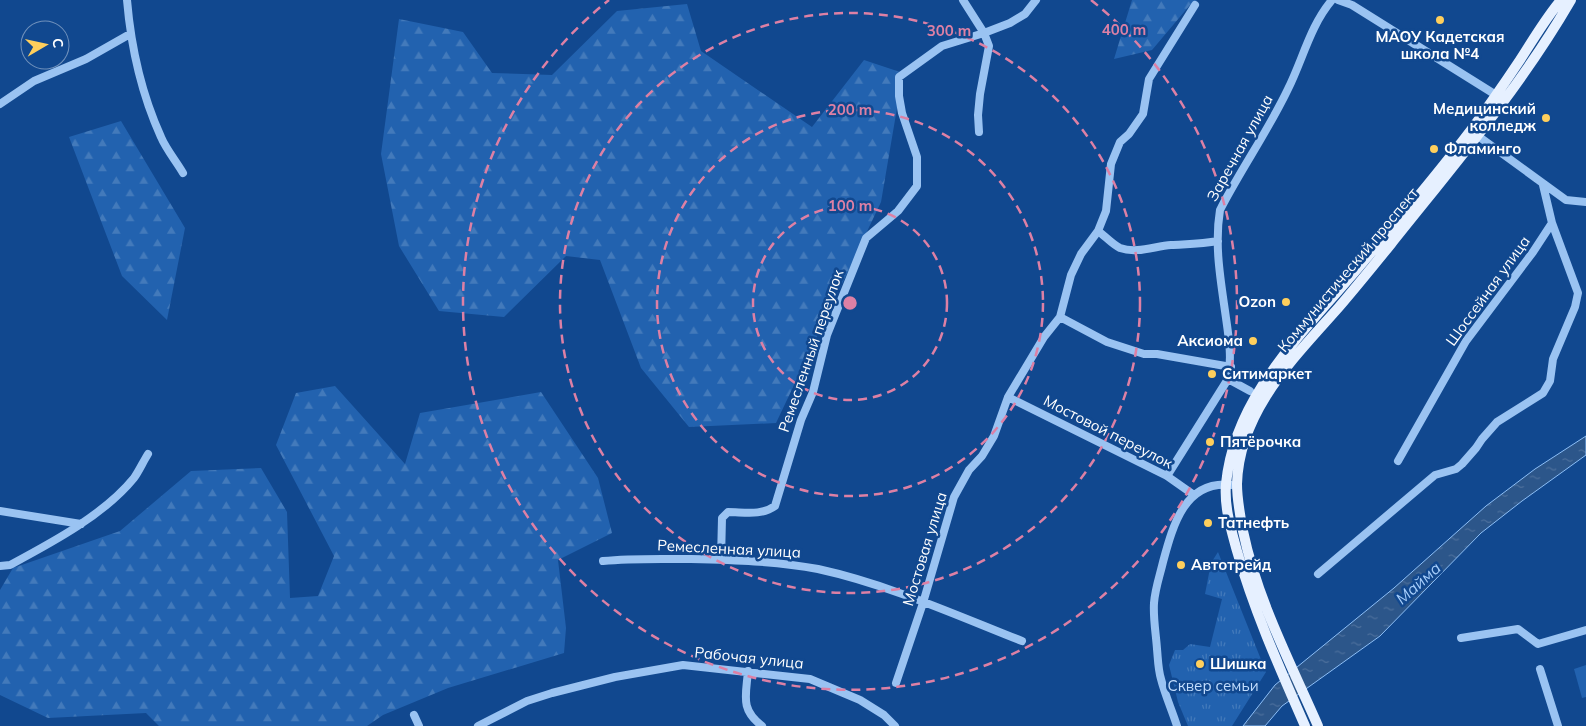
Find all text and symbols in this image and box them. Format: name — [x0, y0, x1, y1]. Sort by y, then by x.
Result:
marker: МАОУ Кадетская школа №4 — [1434, 14, 1446, 26]
north arrow — [20, 20, 70, 70]
text: 400 m — [1102, 20, 1146, 39]
text: 300 m — [927, 21, 971, 40]
place label: МАОУ Кадетская школа №4 — [1375, 27, 1505, 63]
text: С — [48, 37, 67, 49]
street label: Заречная улица — [1202, 91, 1277, 204]
place label: Медицинский колледж — [1433, 99, 1536, 135]
text: 200 m — [828, 100, 872, 119]
marker: Медицинский колледж — [1540, 112, 1552, 124]
place label: Фламинго — [1444, 139, 1521, 158]
marker: Фламинго — [1428, 143, 1440, 155]
street label: Коммунистический проспект — [1273, 184, 1422, 356]
text: 100 m — [828, 196, 872, 215]
street label: Шоссейная улица — [1441, 232, 1534, 349]
street label: Ремесленный переулок — [774, 266, 848, 435]
place label: Ozon — [1239, 292, 1276, 311]
centre of rings — [841, 294, 859, 312]
marker: Ozon — [1280, 296, 1292, 308]
place label: Аксиома — [1177, 331, 1243, 350]
marker: Аксиома — [1247, 335, 1259, 347]
place label: Ситимаркет — [1222, 364, 1312, 383]
marker: Ситимаркет — [1206, 368, 1218, 380]
street label: Мостовой переулок — [1040, 391, 1177, 473]
place label: Пятёрочка — [1220, 432, 1301, 451]
marker: Пятёрочка — [1204, 436, 1216, 448]
street label: Мостовая улица — [898, 490, 951, 608]
place label: Татнефть — [1218, 513, 1289, 532]
marker: Татнефть — [1202, 517, 1214, 529]
street label: Ремесленная улица — [657, 535, 801, 562]
place label: Автотрейд — [1191, 555, 1272, 574]
water label: Майма — [1391, 558, 1445, 608]
marker: Автотрейд — [1175, 559, 1187, 571]
street label: Рабочая улица — [694, 642, 805, 673]
place label: Шишка — [1210, 654, 1266, 673]
marker: Шишка — [1194, 658, 1206, 670]
park label: Сквер семьи — [1167, 676, 1259, 695]

